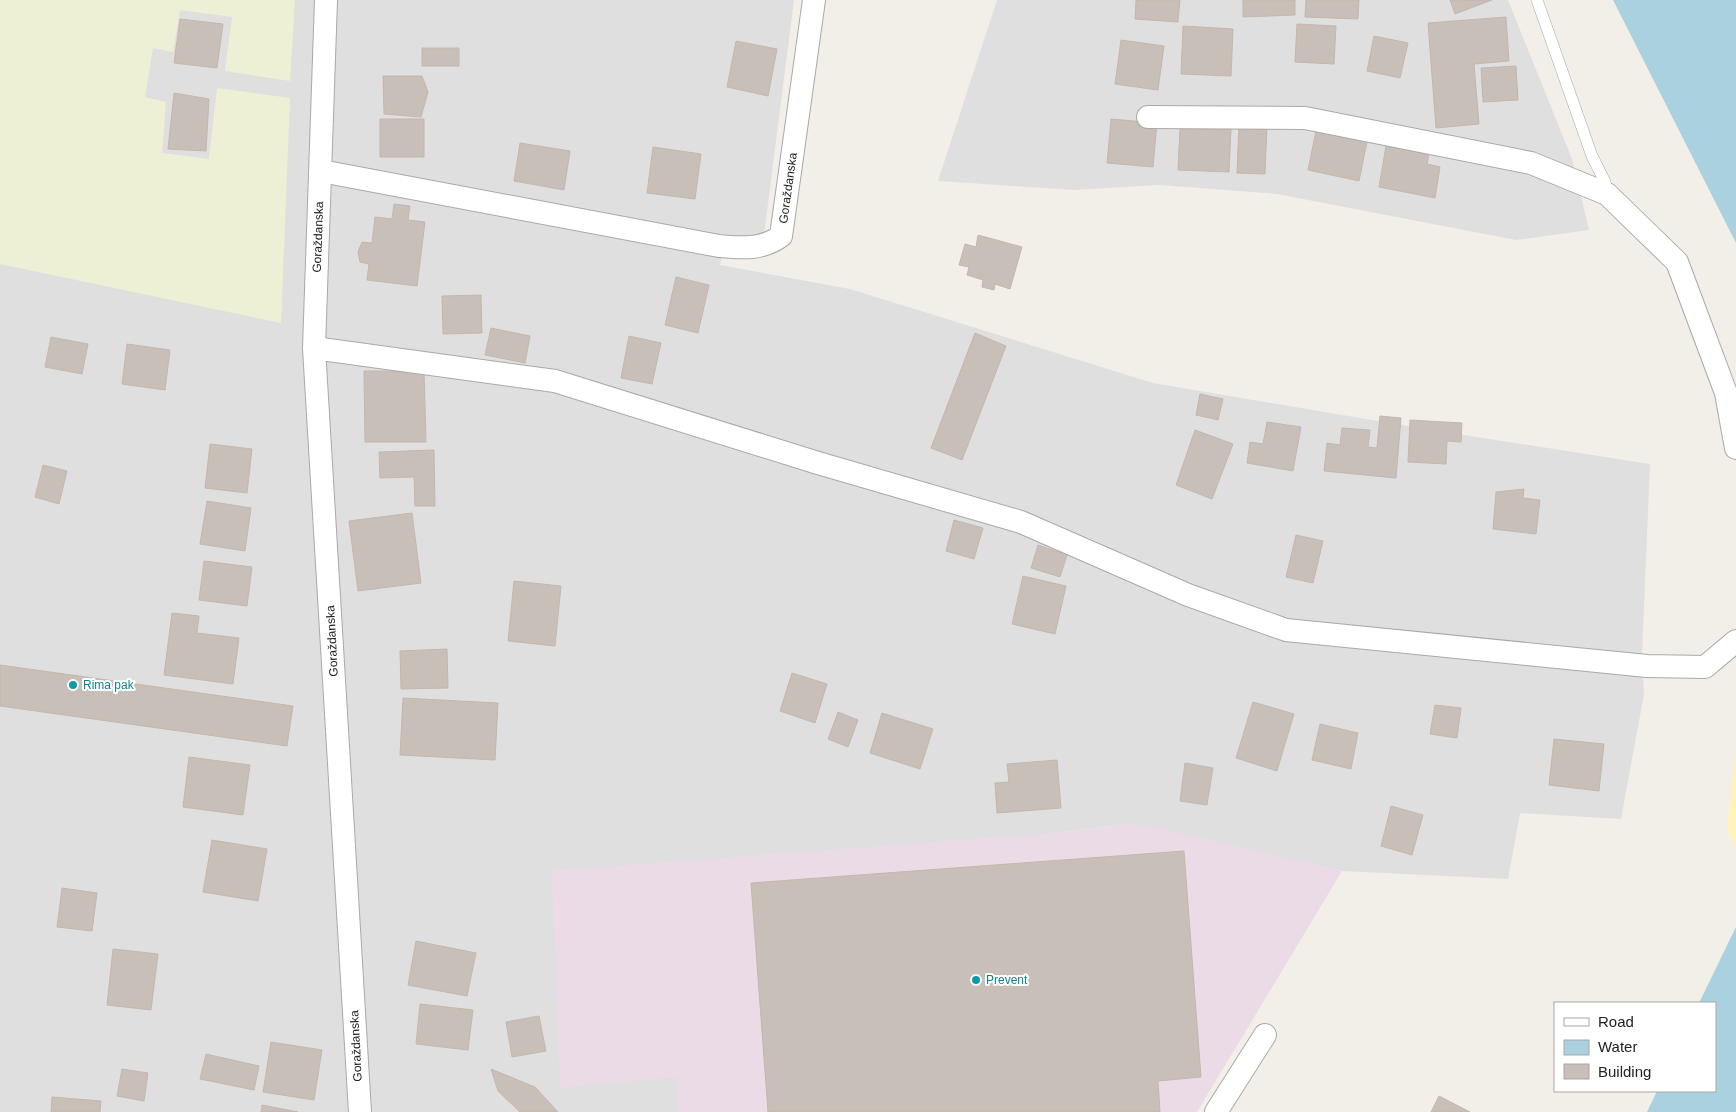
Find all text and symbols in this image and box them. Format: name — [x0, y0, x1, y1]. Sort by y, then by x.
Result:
street label: Goraždanska — [776, 151, 800, 224]
street label: Goraždanska — [310, 201, 326, 273]
street label: Goraždanska — [323, 605, 341, 677]
place label: Rima pak — [83, 678, 135, 692]
marker: Rima pak — [67, 679, 79, 691]
place label: Prevent — [986, 973, 1028, 987]
marker: Prevent — [970, 974, 982, 986]
legend — [1554, 1002, 1716, 1092]
street label: Goraždanska — [347, 1010, 365, 1082]
text: Road — [1598, 1013, 1634, 1030]
text: Water — [1598, 1038, 1637, 1055]
text: Building — [1598, 1063, 1651, 1080]

